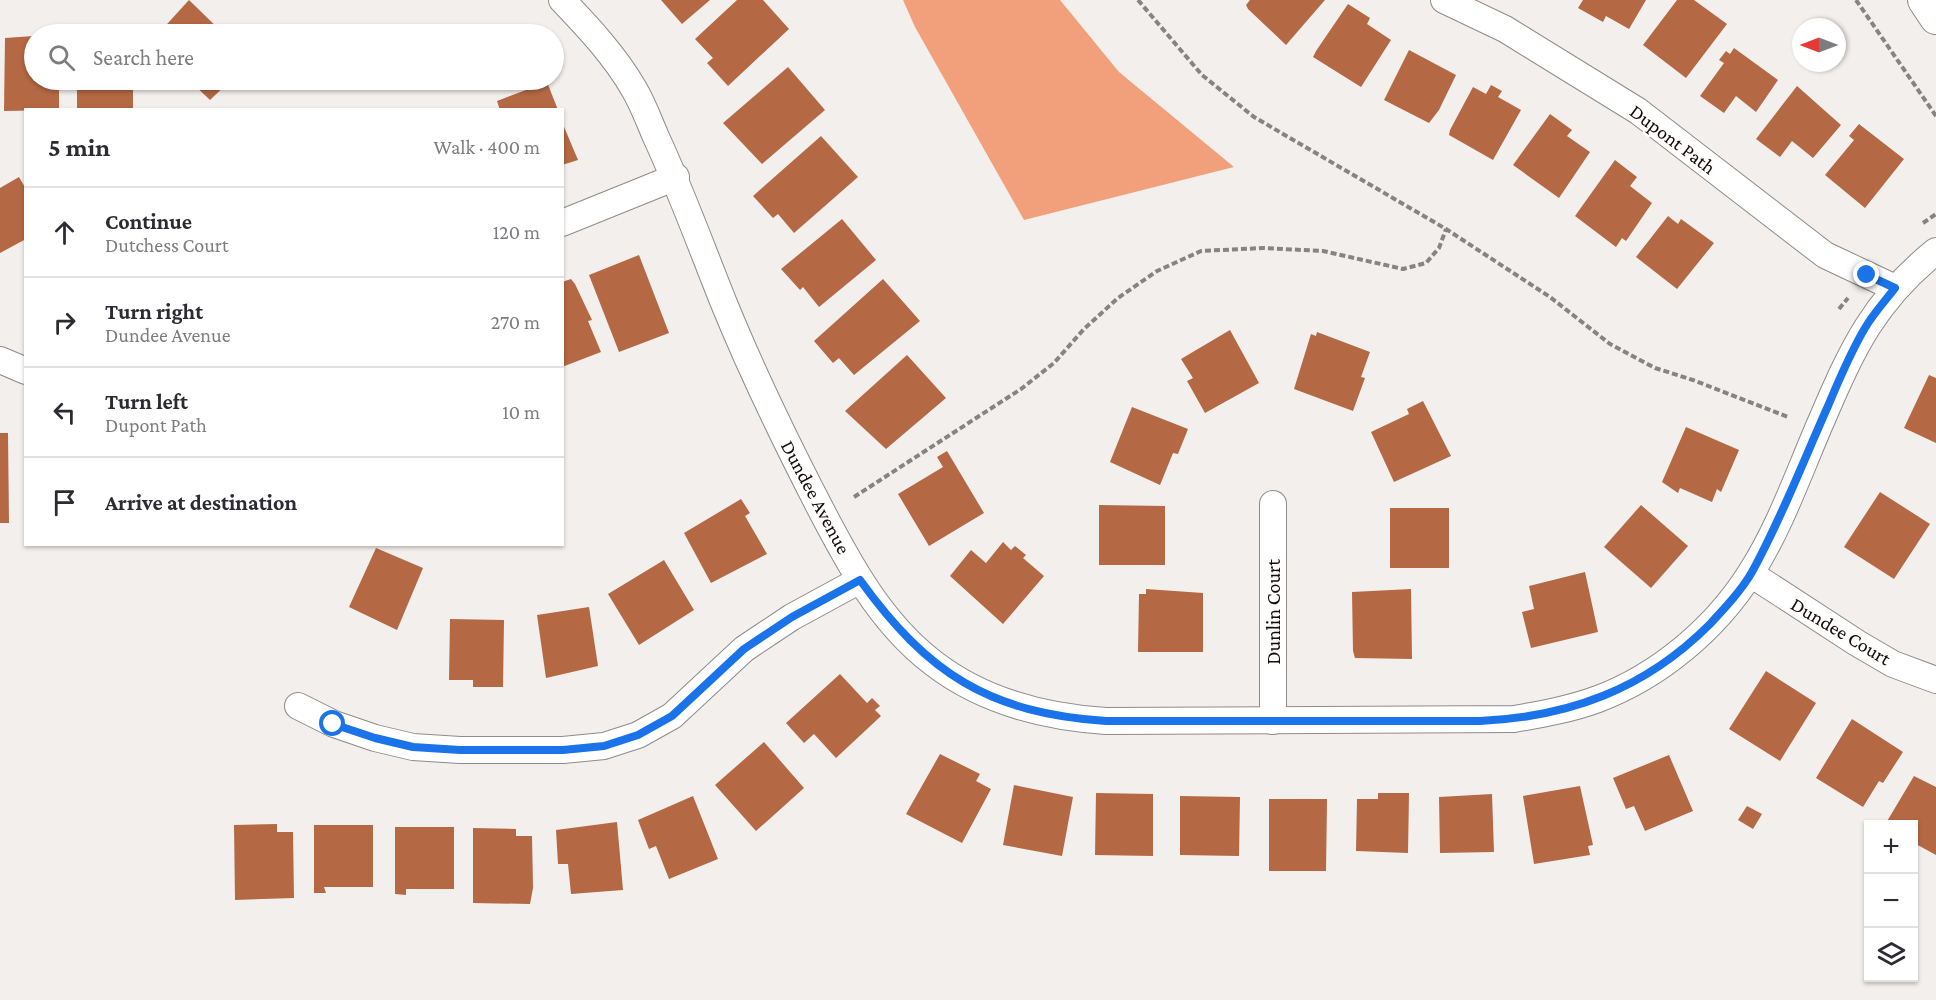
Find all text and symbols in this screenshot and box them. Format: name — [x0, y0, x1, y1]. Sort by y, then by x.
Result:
north arrow — [1792, 18, 1846, 72]
search box — [24, 24, 564, 90]
icon: search — [45, 41, 78, 74]
text: Search here — [93, 45, 194, 70]
street label: Dupont Path — [1625, 100, 1720, 179]
text: 5 min — [48, 133, 110, 162]
text: Walk · 400 m — [434, 136, 540, 158]
text: Continue — [105, 209, 192, 234]
icon: ahead — [48, 216, 81, 249]
text: 120 m — [493, 221, 540, 243]
text: Dutchess Court — [105, 234, 229, 256]
route end — [1853, 261, 1879, 287]
text: Turn right — [105, 299, 203, 324]
icon: right — [48, 306, 81, 339]
text: 270 m — [491, 311, 540, 333]
text: Dundee Avenue — [105, 324, 230, 346]
text: Turn left — [105, 389, 188, 414]
icon: left — [48, 396, 81, 429]
text: 10 m — [502, 401, 540, 423]
text: Dupont Path — [105, 414, 207, 436]
street label: Dundee Avenue — [777, 436, 855, 558]
icon: arrive — [48, 486, 81, 519]
text: Arrive at destination — [105, 490, 297, 515]
street label: Dunlin Court — [1262, 559, 1284, 665]
street label: Dundee Court — [1787, 593, 1895, 670]
route start — [319, 710, 345, 736]
map controls — [1864, 820, 1918, 982]
button: + — [1864, 820, 1918, 874]
button: − — [1864, 874, 1918, 928]
button: layers — [1864, 928, 1918, 982]

